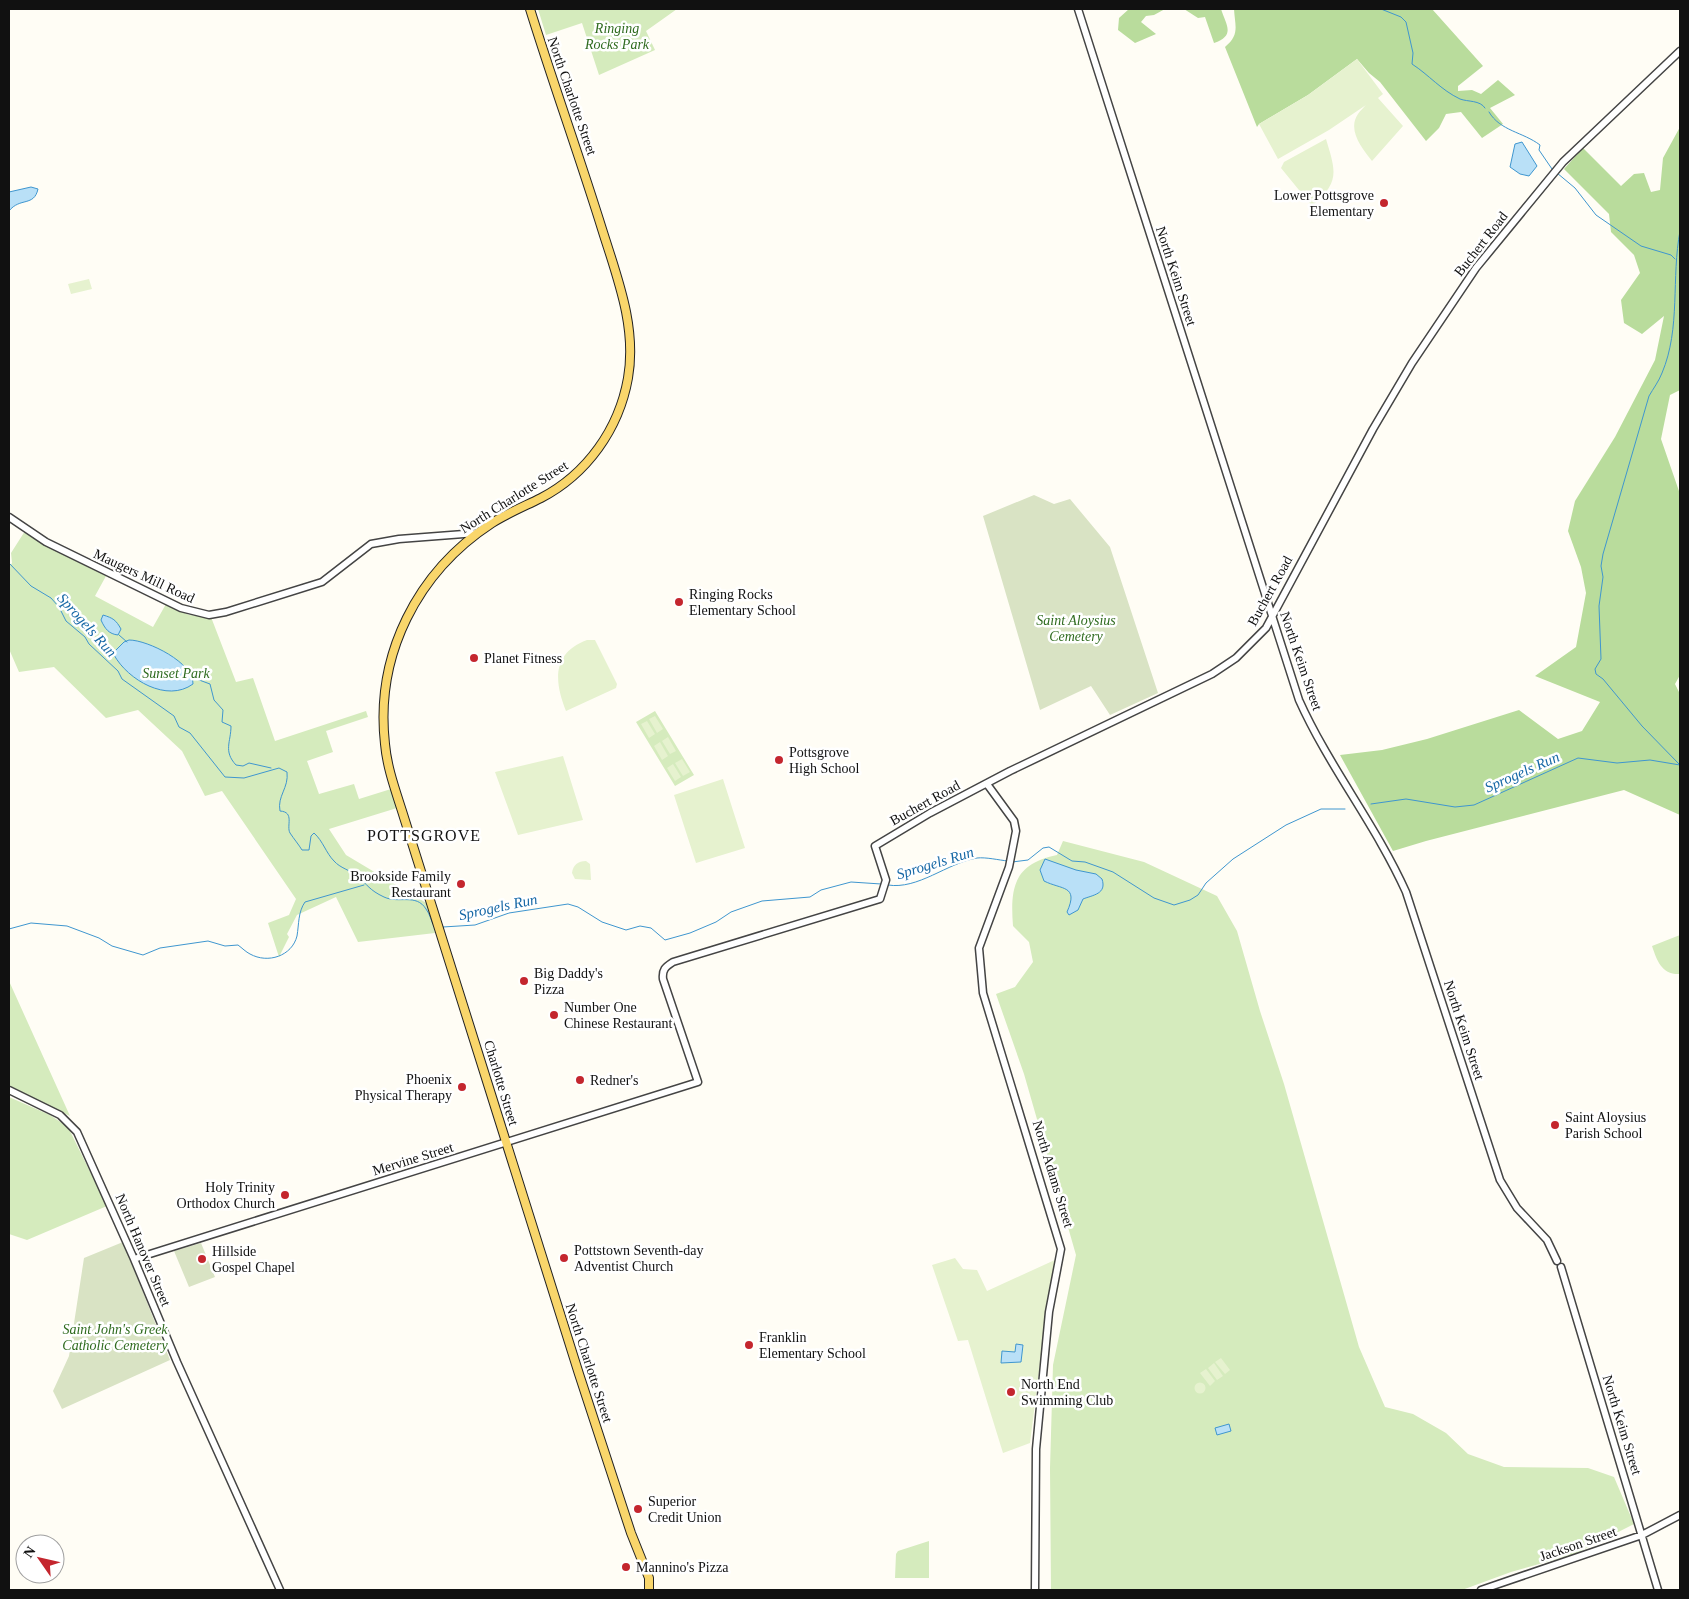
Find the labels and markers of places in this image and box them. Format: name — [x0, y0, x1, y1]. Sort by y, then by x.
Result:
place label: Lower Pottsgrove Elementary — [1274, 188, 1374, 219]
marker: Lower Pottsgrove Elementary — [1378, 197, 1390, 209]
place label: Ringing Rocks Elementary School — [689, 587, 796, 618]
marker: Ringing Rocks Elementary School — [673, 596, 685, 608]
place label: Planet Fitness — [484, 651, 562, 666]
marker: Planet Fitness — [468, 652, 480, 664]
place label: Pottsgrove High School — [789, 745, 860, 776]
marker: Pottsgrove High School — [773, 754, 785, 766]
place label: Brookside Family Restaurant — [350, 869, 451, 900]
marker: Brookside Family Restaurant — [455, 878, 467, 890]
place label: Big Daddy's Pizza — [534, 966, 603, 997]
marker: Big Daddy's Pizza — [518, 975, 530, 987]
place label: Number One Chinese Restaurant — [564, 1000, 673, 1031]
marker: Number One Chinese Restaurant — [548, 1009, 560, 1021]
place label: Phoenix Physical Therapy — [355, 1072, 452, 1103]
place label: Redner's — [590, 1073, 638, 1088]
marker: Redner's — [574, 1074, 586, 1086]
marker: Phoenix Physical Therapy — [456, 1081, 468, 1093]
place label: Saint Aloysius Parish School — [1565, 1110, 1646, 1141]
marker: Saint Aloysius Parish School — [1549, 1119, 1561, 1131]
place label: Holy Trinity Orthodox Church — [177, 1180, 275, 1211]
marker: Holy Trinity Orthodox Church — [279, 1189, 291, 1201]
place label: Pottstown Seventh-day Adventist Church — [574, 1243, 704, 1274]
place label: Hillside Gospel Chapel — [212, 1244, 295, 1275]
marker: Pottstown Seventh-day Adventist Church — [558, 1252, 570, 1264]
marker: Hillside Gospel Chapel — [196, 1253, 208, 1265]
place label: Franklin Elementary School — [759, 1330, 866, 1361]
marker: Franklin Elementary School — [743, 1339, 755, 1351]
place label: North End Swimming Club — [1021, 1377, 1113, 1408]
marker: North End Swimming Club — [1005, 1386, 1017, 1398]
place label: Superior Credit Union — [648, 1494, 722, 1525]
marker: Superior Credit Union — [632, 1503, 644, 1515]
place label: Mannino's Pizza — [636, 1560, 729, 1575]
marker: Mannino's Pizza — [620, 1561, 632, 1573]

